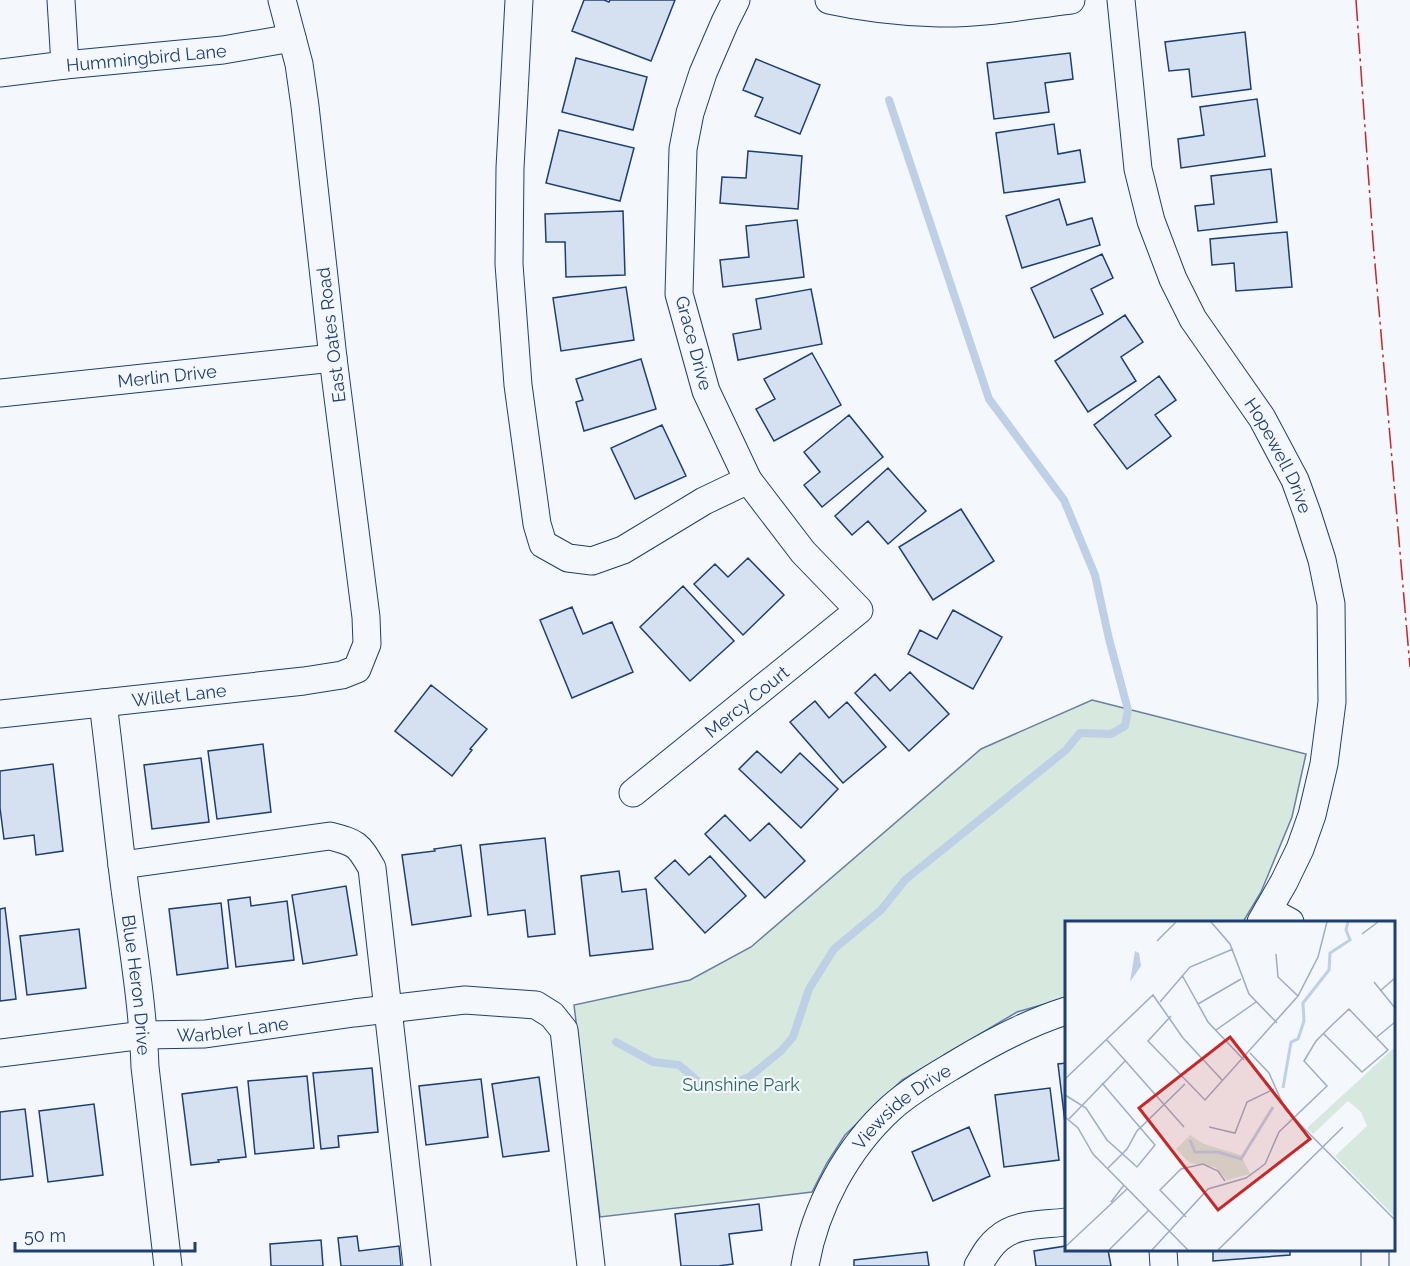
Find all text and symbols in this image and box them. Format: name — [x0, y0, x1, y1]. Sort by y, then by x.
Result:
street label: Hummingbird Lane — [65, 39, 228, 75]
street label: East Oates Road — [312, 266, 350, 404]
street label: Grace Drive — [671, 293, 717, 393]
street label: Merlin Drive — [117, 360, 218, 391]
street label: Hopewell Drive — [1241, 394, 1317, 516]
street label: Mercy Court — [700, 661, 793, 741]
street label: Willet Lane — [131, 679, 228, 710]
street label: Blue Heron Drive — [118, 913, 155, 1056]
inset map — [1065, 921, 1395, 1251]
street label: Warbler Lane — [176, 1012, 290, 1045]
street label: Viewside Drive — [848, 1059, 955, 1153]
park label: Sunshine Park — [682, 1074, 800, 1095]
scale bar — [15, 1215, 195, 1253]
text: 50 m — [24, 1225, 66, 1246]

